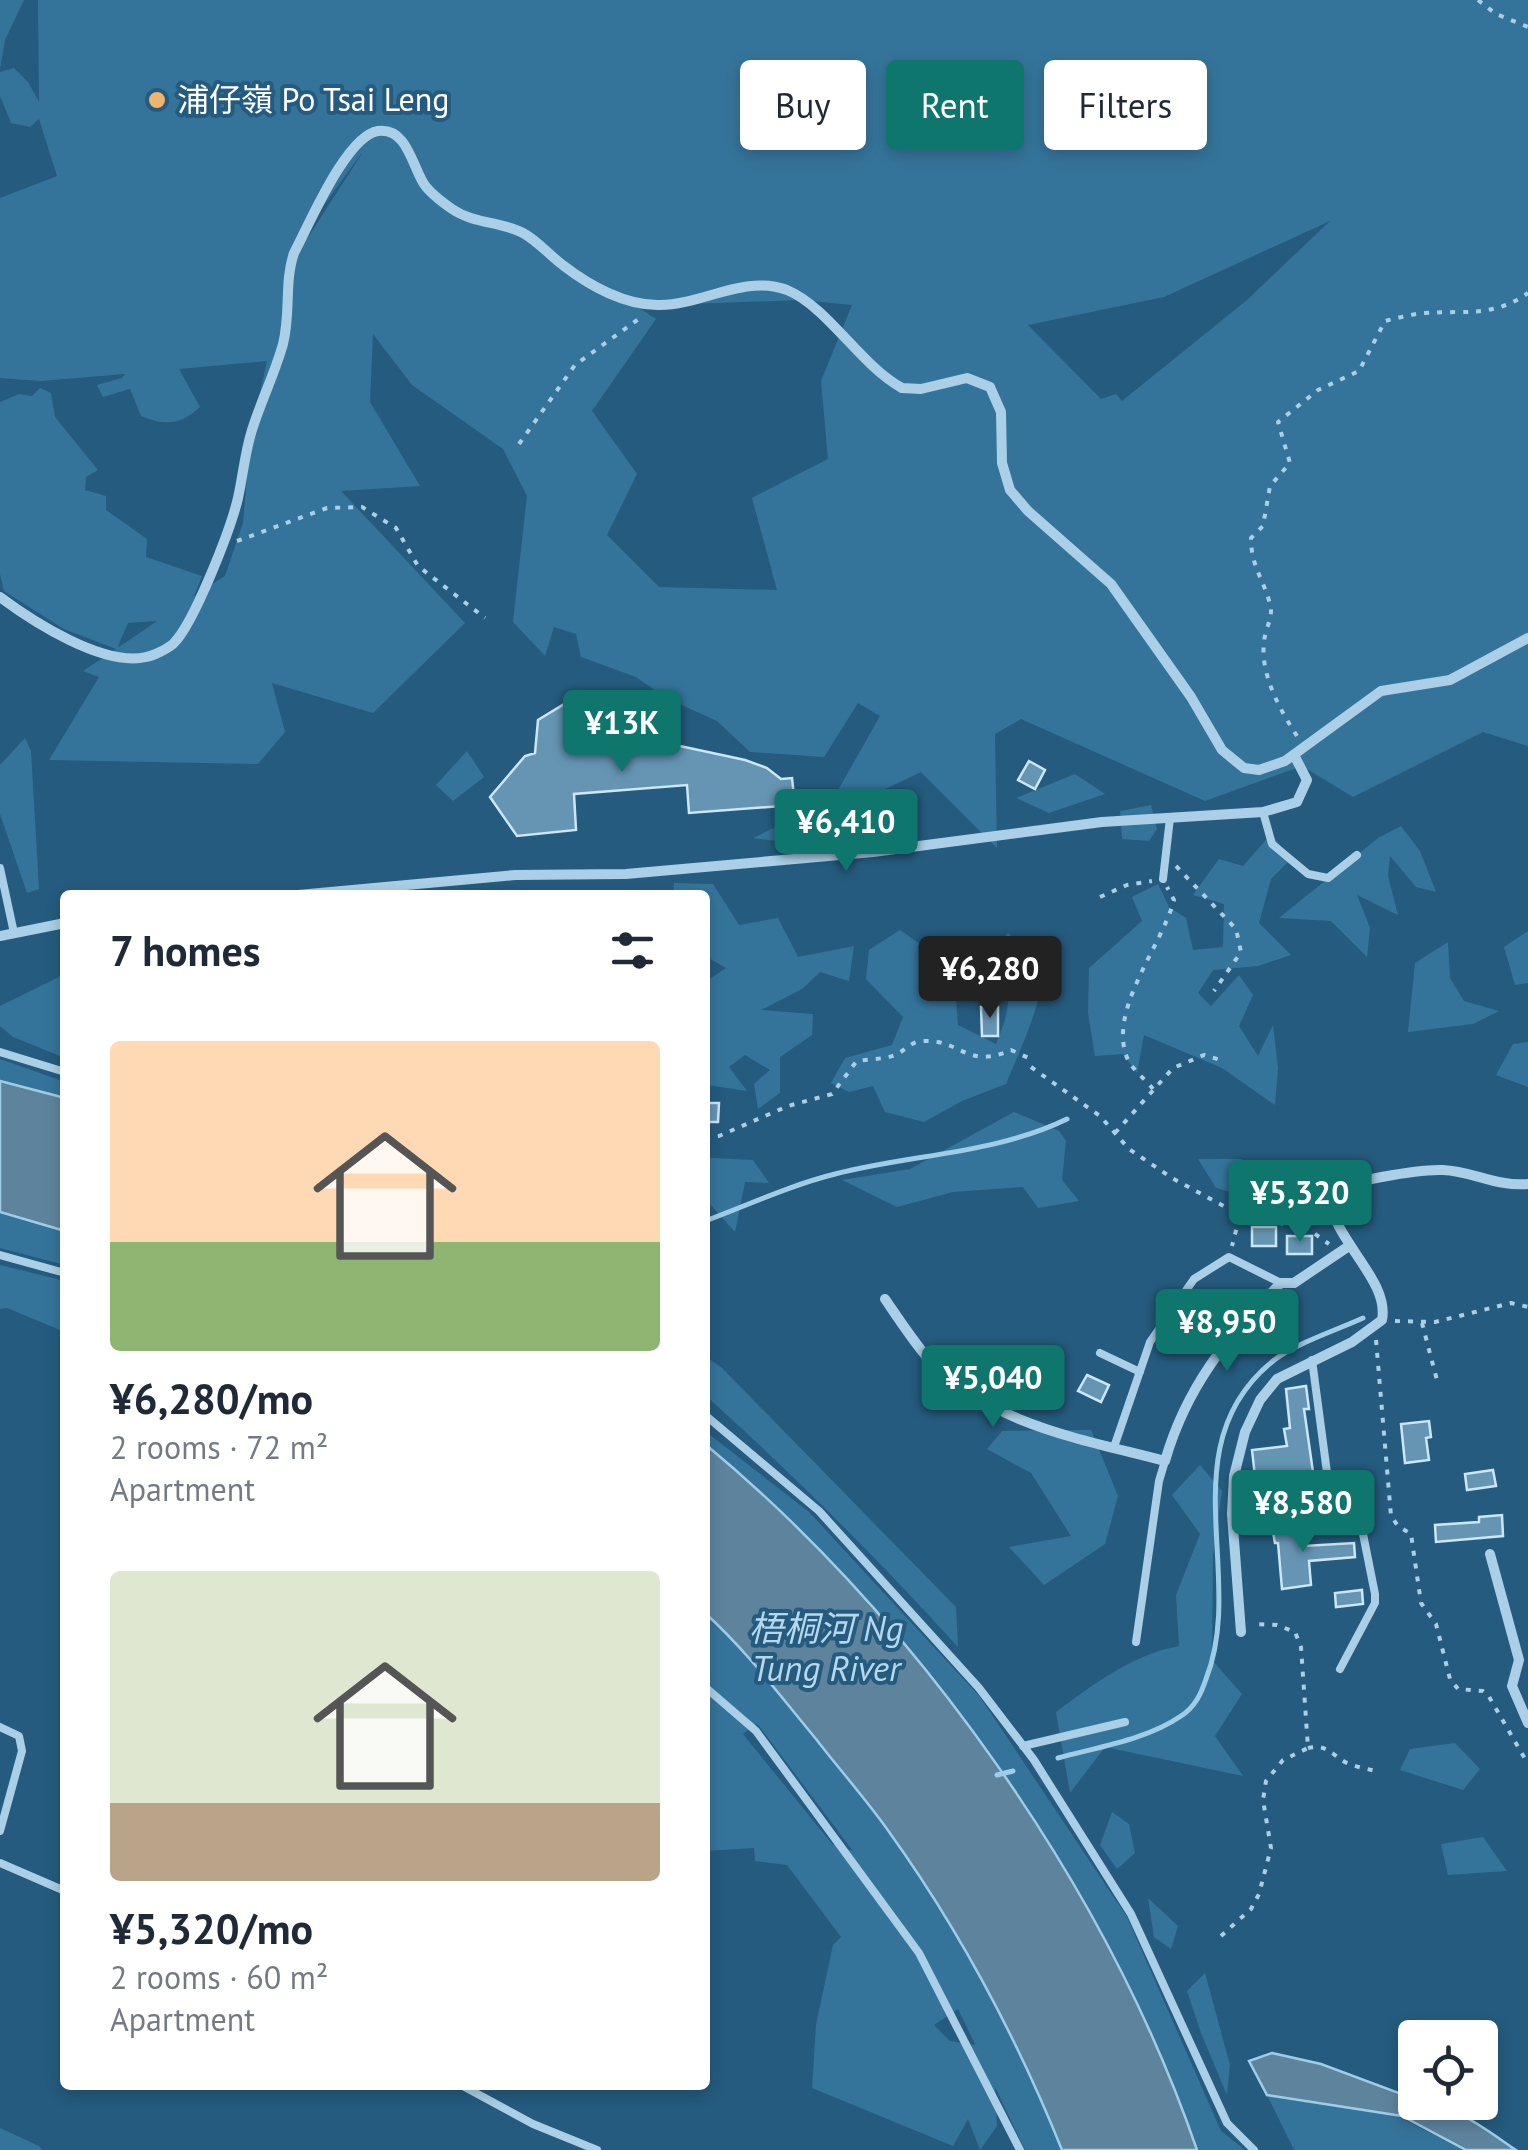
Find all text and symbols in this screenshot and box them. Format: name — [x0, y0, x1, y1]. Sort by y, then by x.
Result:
chip: Buy — [740, 60, 866, 150]
chip: Rent — [886, 60, 1024, 150]
chip: Filters — [1044, 60, 1207, 150]
place label: 浦仔嶺 Po Tsai Leng — [177, 78, 449, 120]
marker: 浦仔嶺 Po Tsai Leng — [146, 89, 168, 111]
pin: ¥13K — [563, 690, 681, 775]
text: ¥13K — [585, 701, 659, 743]
pin: ¥6,410 — [765, 789, 927, 874]
text: ¥6,410 — [797, 800, 895, 842]
text: 7 homes — [110, 923, 261, 978]
icon: filters — [605, 923, 660, 978]
pin: ¥6,280 — [909, 936, 1071, 1021]
text: ¥6,280 — [941, 947, 1039, 989]
icon: home — [295, 1106, 475, 1286]
pin: ¥5,320 — [1219, 1160, 1381, 1245]
text: ¥5,320 — [1251, 1171, 1349, 1213]
pin: ¥8,950 — [1146, 1289, 1308, 1374]
text: ¥8,950 — [1178, 1300, 1276, 1342]
pin: ¥5,040 — [912, 1345, 1074, 1430]
text: ¥5,040 — [944, 1356, 1042, 1398]
text: ¥6,280/mo — [110, 1371, 313, 1426]
text: 2 rooms · 72 m² — [110, 1426, 328, 1468]
text: Apartment — [110, 1468, 255, 1510]
pin: ¥8,580 — [1222, 1470, 1384, 1555]
text: ¥8,580 — [1254, 1481, 1352, 1523]
water label: 梧桐河 Ng Tung River — [749, 1605, 904, 1691]
icon: home — [295, 1636, 475, 1816]
text: ¥5,320/mo — [110, 1901, 313, 1956]
text: 2 rooms · 60 m² — [110, 1956, 328, 1998]
text: Apartment — [110, 1998, 255, 2040]
map controls — [1398, 2020, 1498, 2120]
button: locate — [1398, 2020, 1498, 2120]

